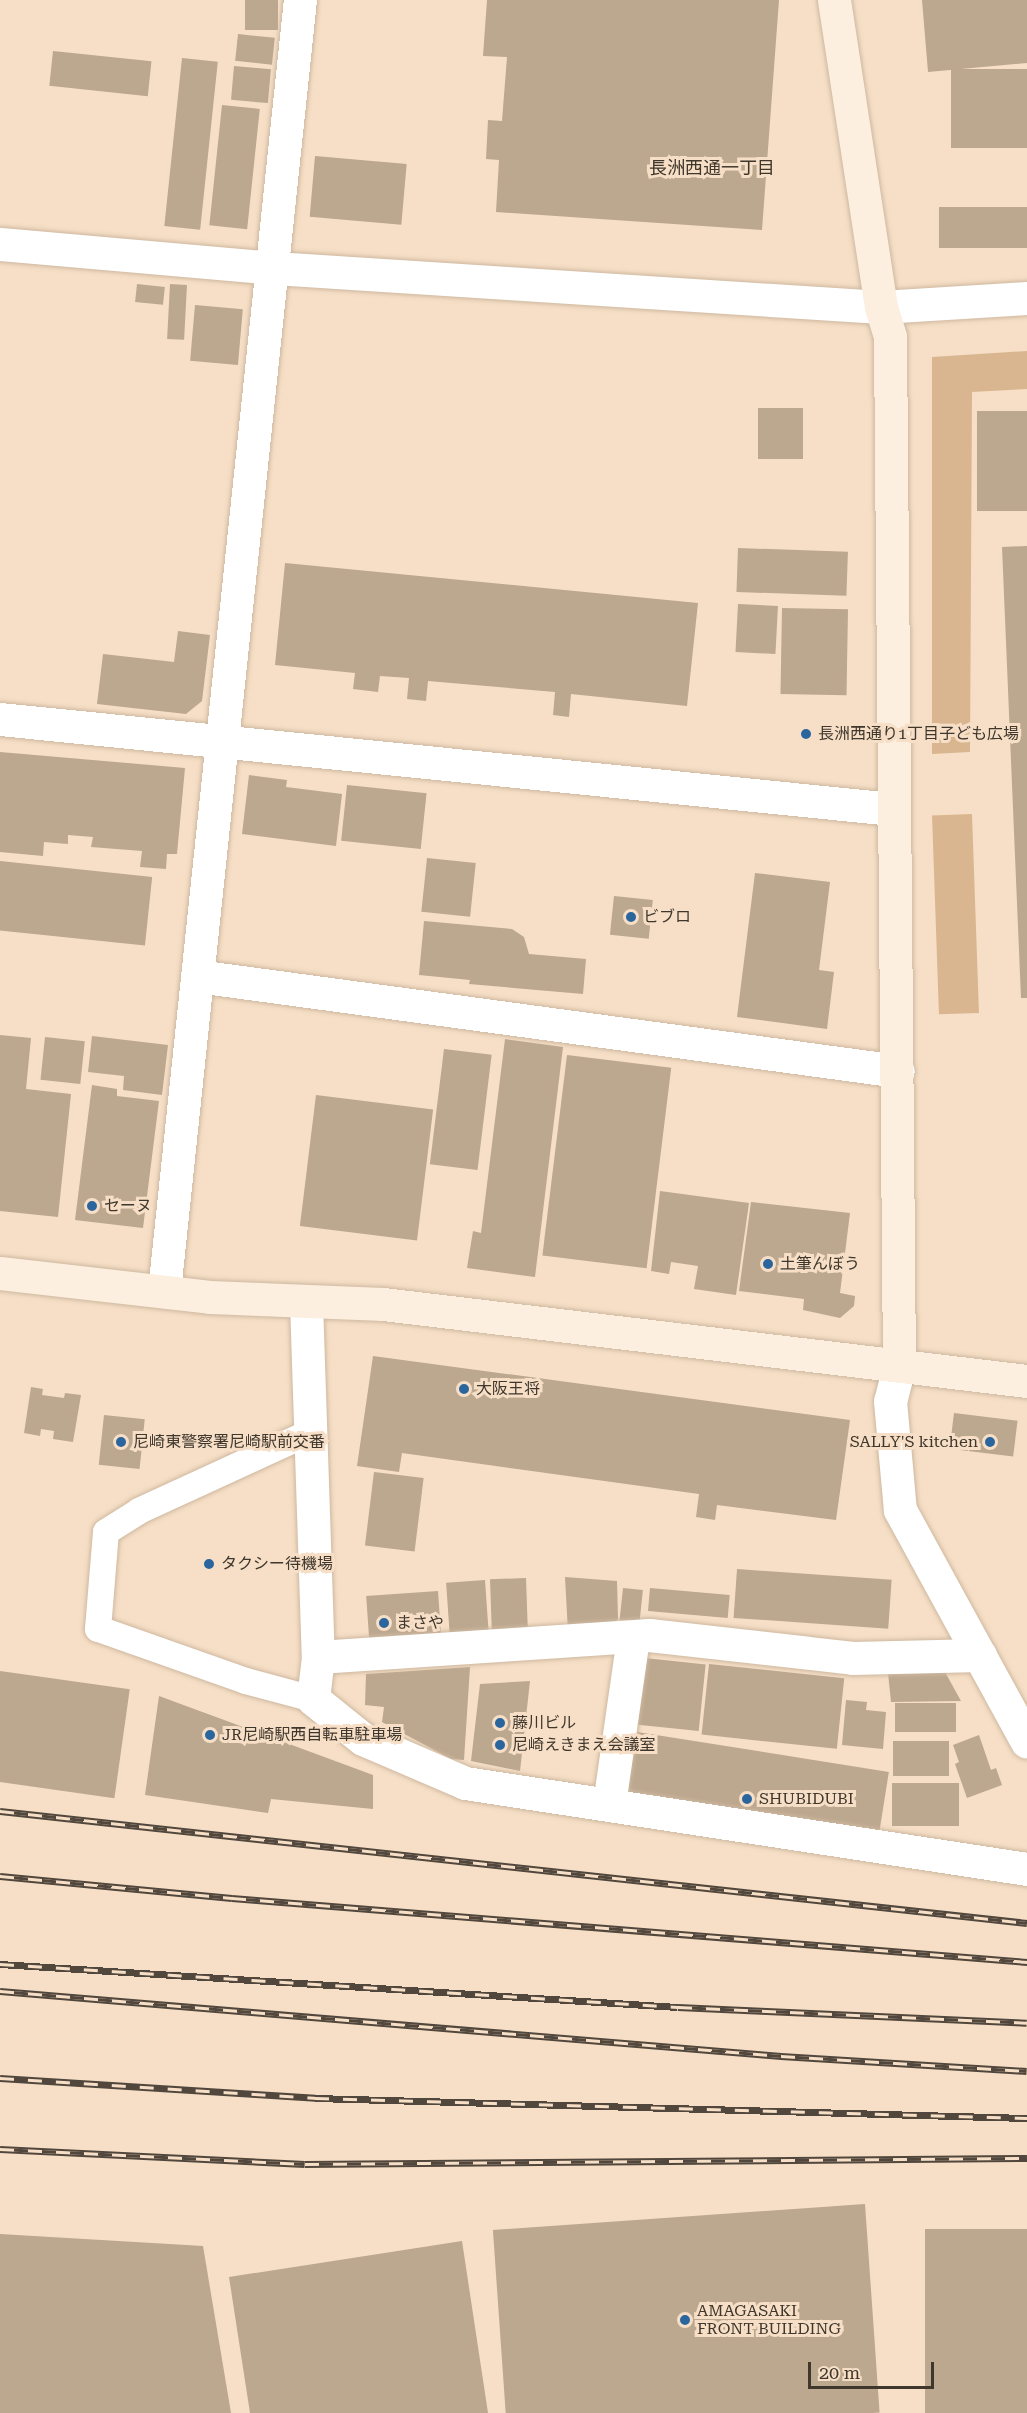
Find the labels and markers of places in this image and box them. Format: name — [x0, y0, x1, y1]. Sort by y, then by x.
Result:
place label: 長洲西通り1丁目子ども広場 — [818, 724, 1019, 744]
marker: 長洲西通り1丁目子ども広場 — [799, 727, 813, 741]
place label: ビブロ — [643, 907, 691, 927]
marker: ビブロ — [624, 910, 638, 924]
place label: セーヌ — [104, 1196, 152, 1216]
marker: セーヌ — [85, 1199, 99, 1213]
place label: 土筆んぼう — [780, 1254, 860, 1274]
marker: 土筆んぼう — [761, 1257, 775, 1271]
place label: 大阪王将 — [476, 1379, 540, 1399]
marker: 大阪王将 — [457, 1382, 471, 1396]
place label: 尼崎東警察署尼崎駅前交番 — [133, 1432, 325, 1452]
place label: SALLY'S kitchen — [850, 1432, 978, 1452]
marker: 尼崎東警察署尼崎駅前交番 — [114, 1435, 128, 1449]
marker: SALLY'S kitchen — [983, 1435, 997, 1449]
place label: タクシー待機場 — [221, 1554, 333, 1574]
marker: タクシー待機場 — [202, 1557, 216, 1571]
place label: まさや — [396, 1613, 444, 1633]
marker: まさや — [377, 1616, 391, 1630]
place label: 藤川ビル — [512, 1713, 576, 1733]
marker: 藤川ビル — [493, 1716, 507, 1730]
place label: JR尼崎駅西自転車駐車場 — [222, 1725, 402, 1745]
marker: JR尼崎駅西自転車駐車場 — [203, 1728, 217, 1742]
place label: 尼崎えきまえ会議室 — [512, 1735, 656, 1755]
marker: 尼崎えきまえ会議室 — [493, 1738, 507, 1752]
place label: SHUBIDUBI — [759, 1789, 854, 1809]
marker: SHUBIDUBI — [740, 1792, 754, 1806]
place label: AMAGASAKI FRONT BUILDING — [697, 2301, 841, 2339]
marker: AMAGASAKI FRONT BUILDING — [678, 2313, 692, 2327]

